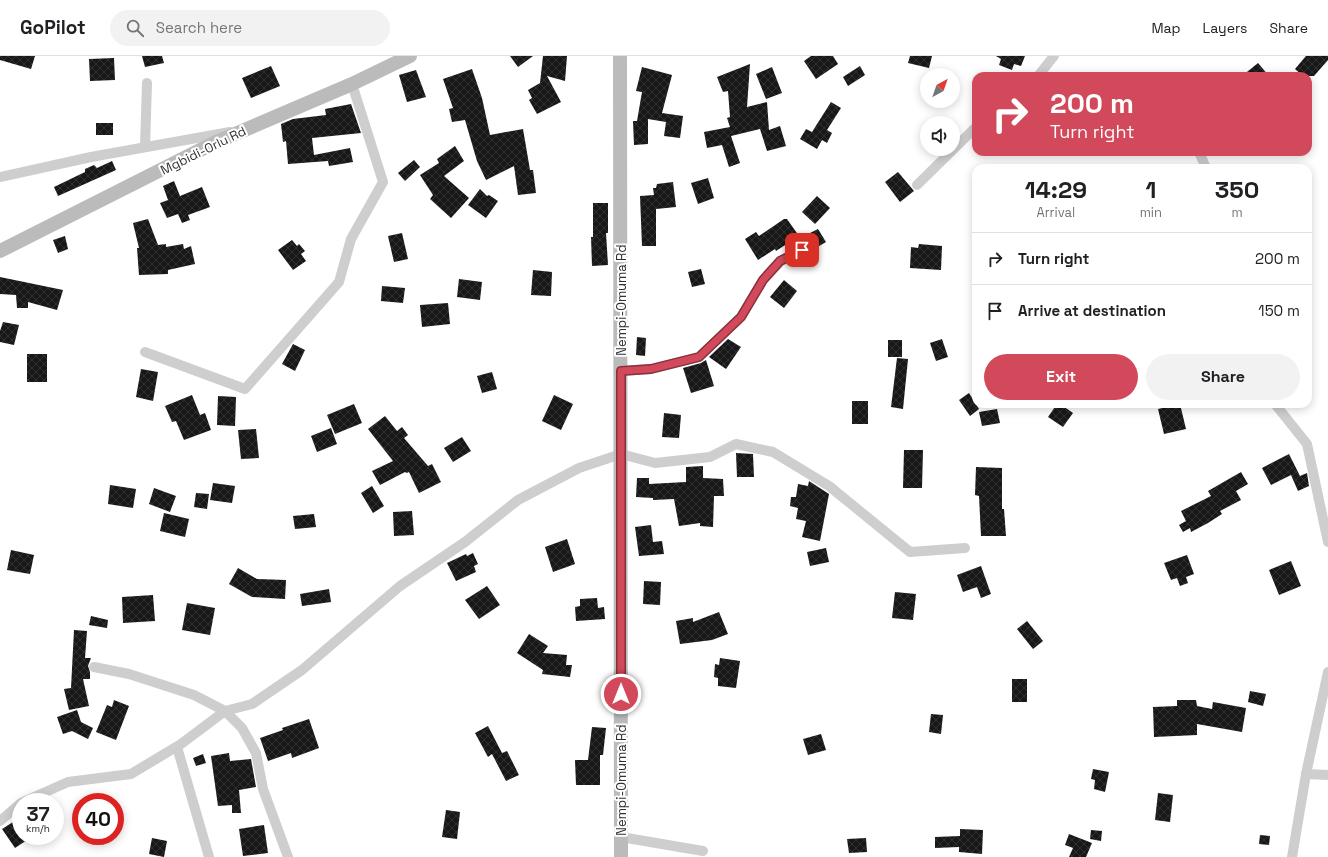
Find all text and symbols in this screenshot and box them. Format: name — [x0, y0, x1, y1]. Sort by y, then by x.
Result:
search box — [110, 10, 390, 46]
text: GoPilot — [20, 15, 86, 40]
icon: search — [124, 17, 146, 39]
text: Search here — [156, 18, 242, 37]
text: Map — [1151, 19, 1181, 37]
text: Layers — [1203, 19, 1247, 37]
text: Share — [1269, 19, 1308, 37]
north arrow — [920, 68, 960, 108]
map controls — [920, 68, 960, 156]
text: 200 m — [1050, 85, 1134, 121]
icon: right — [984, 88, 1036, 140]
button: sound — [920, 116, 960, 156]
text: Turn right — [1050, 120, 1134, 143]
street label: Mgbidi-Orlu Rd — [158, 122, 249, 179]
text: 14:29 — [1025, 174, 1087, 205]
text: 1 — [1145, 174, 1156, 205]
text: 350 — [1215, 174, 1259, 205]
text: Arrival — [1037, 204, 1075, 221]
text: min — [1140, 204, 1162, 221]
text: m — [1231, 204, 1243, 221]
pin — [785, 233, 819, 267]
icon: arrive — [791, 239, 813, 261]
street label: Nempi-Omuma Rd — [613, 244, 630, 356]
icon: right — [984, 248, 1006, 270]
text: Turn right — [1018, 249, 1089, 268]
text: 200 m — [1255, 249, 1300, 268]
icon: arrive — [984, 300, 1006, 322]
text: Arrive at destination — [1018, 301, 1166, 320]
text: 150 m — [1258, 301, 1300, 320]
button: Exit — [984, 354, 1138, 400]
button: Share — [1146, 354, 1300, 400]
position arrow — [600, 673, 642, 715]
street label: Nempi-Omuma Rd — [613, 724, 630, 836]
speed limit sign: 40 — [72, 793, 124, 845]
text: 37 — [26, 801, 50, 827]
text: km/h — [26, 822, 50, 835]

